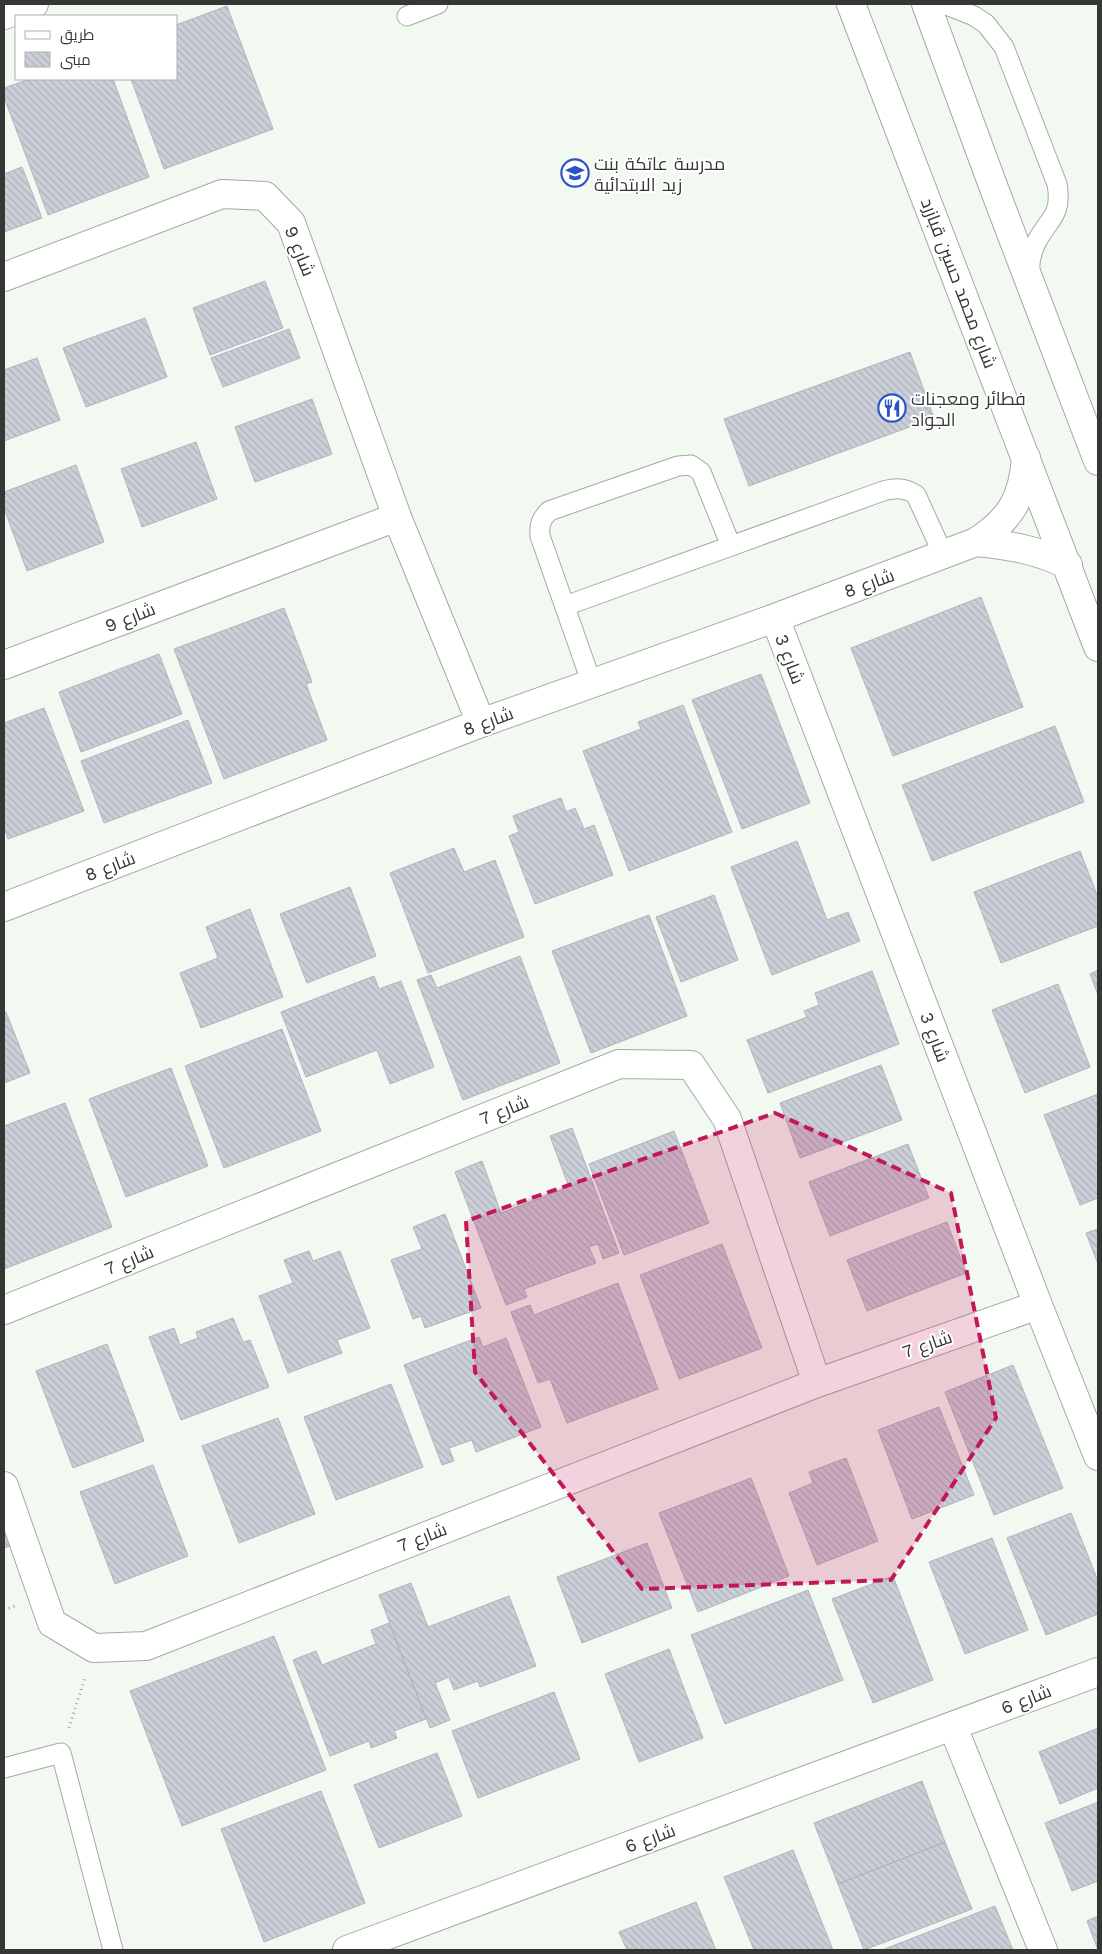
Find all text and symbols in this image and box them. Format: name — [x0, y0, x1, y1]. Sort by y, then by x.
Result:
legend — [15, 15, 178, 80]
text: طريق — [60, 26, 94, 45]
text: مبنى — [60, 51, 91, 70]
place label: مدرسة عاتكة بنت زيد الابتدائية — [594, 153, 725, 196]
school or university icon: مدرسة عاتكة بنت زيد الابتدائية — [560, 158, 590, 188]
street label: شارع محمد حسين قبازرد — [915, 195, 1001, 372]
street label: شارع 9 — [279, 223, 319, 280]
place label: فطائر ومعجنات الجواد — [911, 388, 1026, 431]
restaurant icon: فطائر ومعجنات الجواد — [877, 393, 907, 423]
street label: شارع 8 — [841, 564, 898, 604]
street label: شارع 9 — [102, 598, 159, 638]
street label: شارع 3 — [769, 631, 809, 688]
street label: شارع 8 — [460, 702, 517, 742]
street label: شارع 8 — [82, 847, 139, 887]
street label: شارع 3 — [914, 1009, 954, 1066]
street label: شارع 7 — [476, 1091, 532, 1131]
street label: شارع 7 — [101, 1241, 157, 1281]
street label: شارع 7 — [899, 1326, 955, 1364]
street label: شارع 7 — [394, 1518, 450, 1558]
street label: شارع 6 — [998, 1680, 1055, 1720]
street label: شارع 6 — [622, 1819, 679, 1859]

